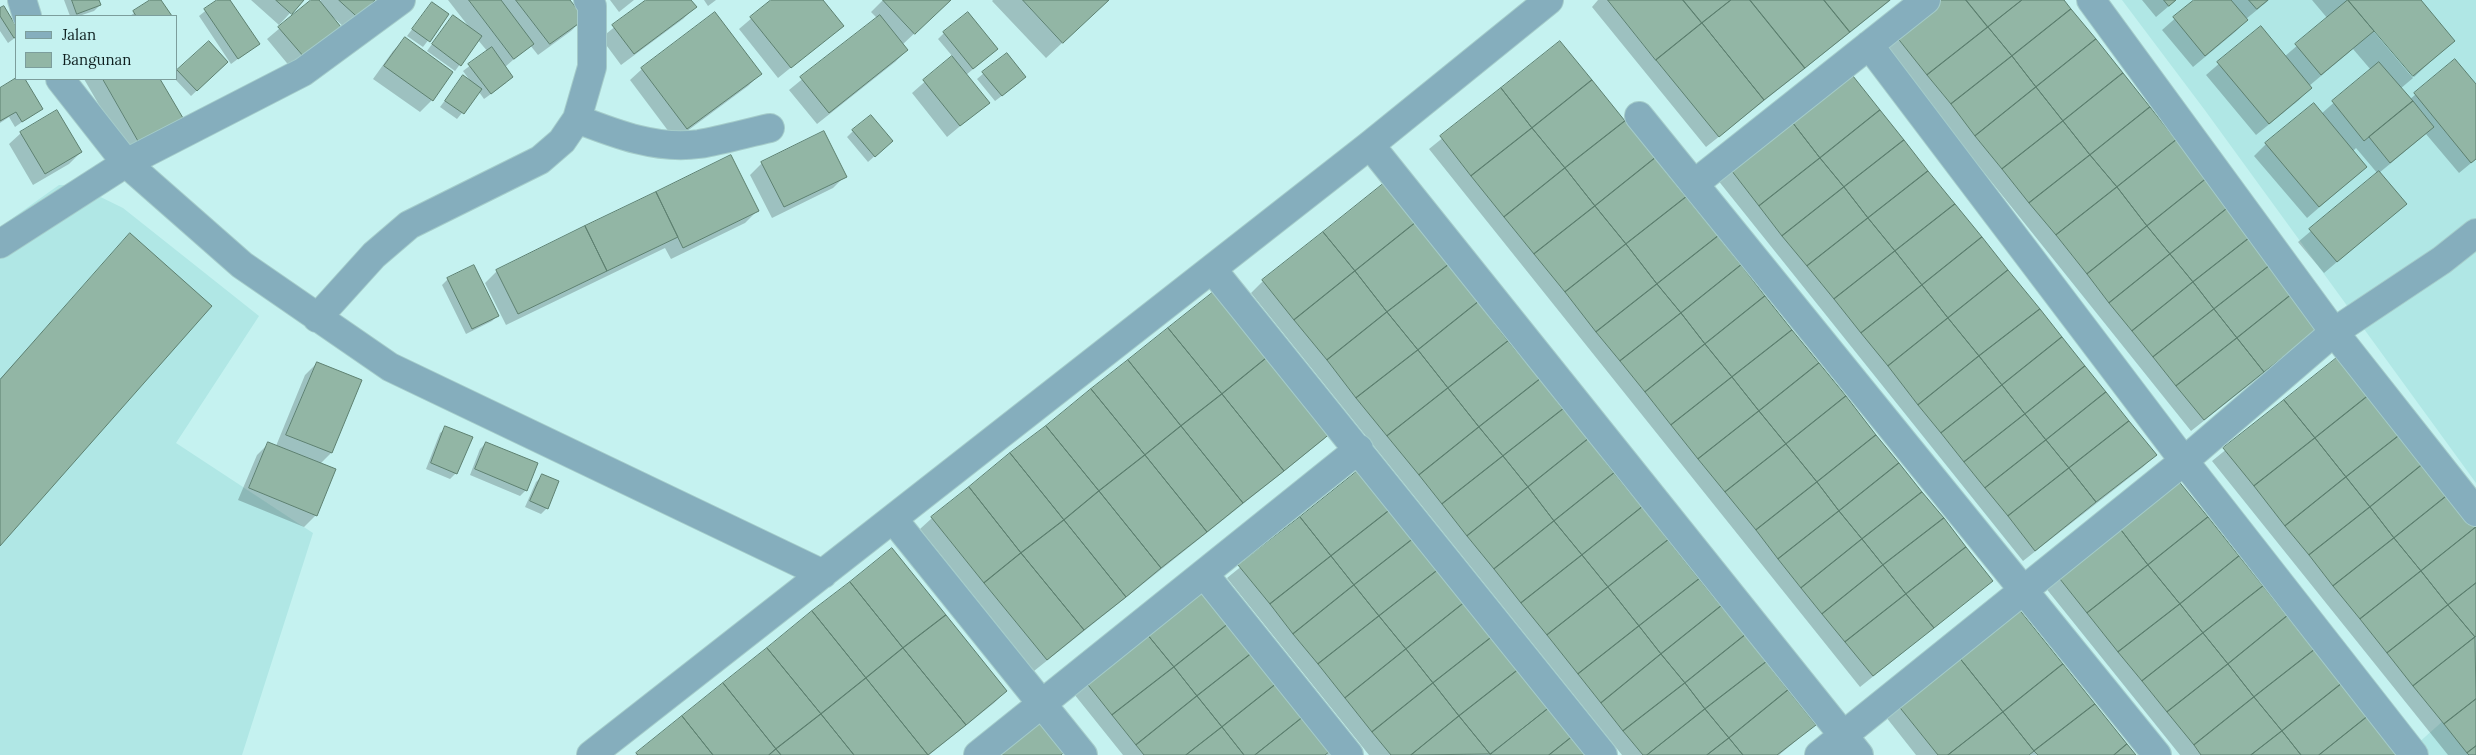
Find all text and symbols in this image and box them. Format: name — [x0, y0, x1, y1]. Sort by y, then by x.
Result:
legend — [15, 15, 178, 80]
text: Jalan — [62, 25, 96, 44]
text: Bangunan — [62, 50, 131, 69]

